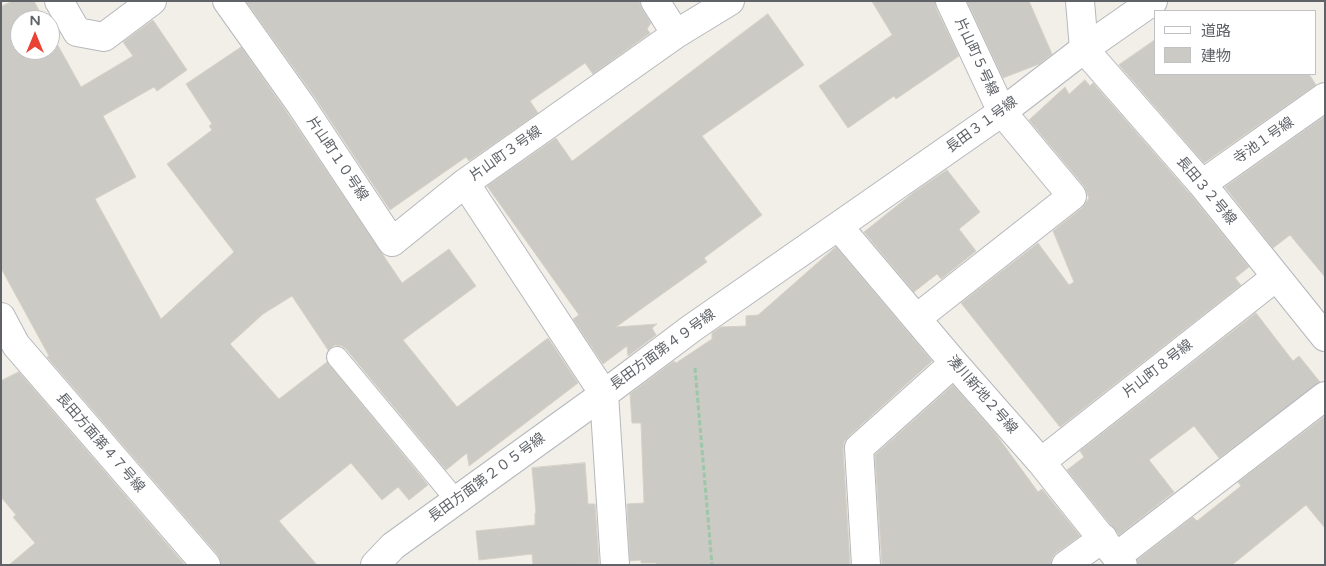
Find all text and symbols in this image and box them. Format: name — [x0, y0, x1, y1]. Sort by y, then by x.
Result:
north arrow — [10, 10, 60, 60]
legend — [1154, 10, 1316, 75]
text: N — [29, 12, 41, 29]
street label: 片山町５号線 — [951, 15, 1001, 99]
text: 道路 — [1201, 22, 1231, 40]
text: 建物 — [1201, 47, 1231, 65]
street label: 長田３１号線 — [943, 94, 1021, 156]
street label: 片山町１０号線 — [303, 114, 371, 204]
street label: 寺池１号線 — [1231, 114, 1297, 168]
street label: 片山町３号線 — [467, 123, 545, 185]
street label: 長田３２号線 — [1173, 153, 1239, 229]
street label: 長田方面第４９号線 — [607, 306, 719, 394]
street label: 片山町８号線 — [1120, 337, 1196, 401]
street label: 湊川新地２号線 — [944, 353, 1020, 437]
street label: 長田方面第４７号線 — [52, 390, 148, 496]
street label: 長田方面第２０５号線 — [425, 430, 549, 526]

